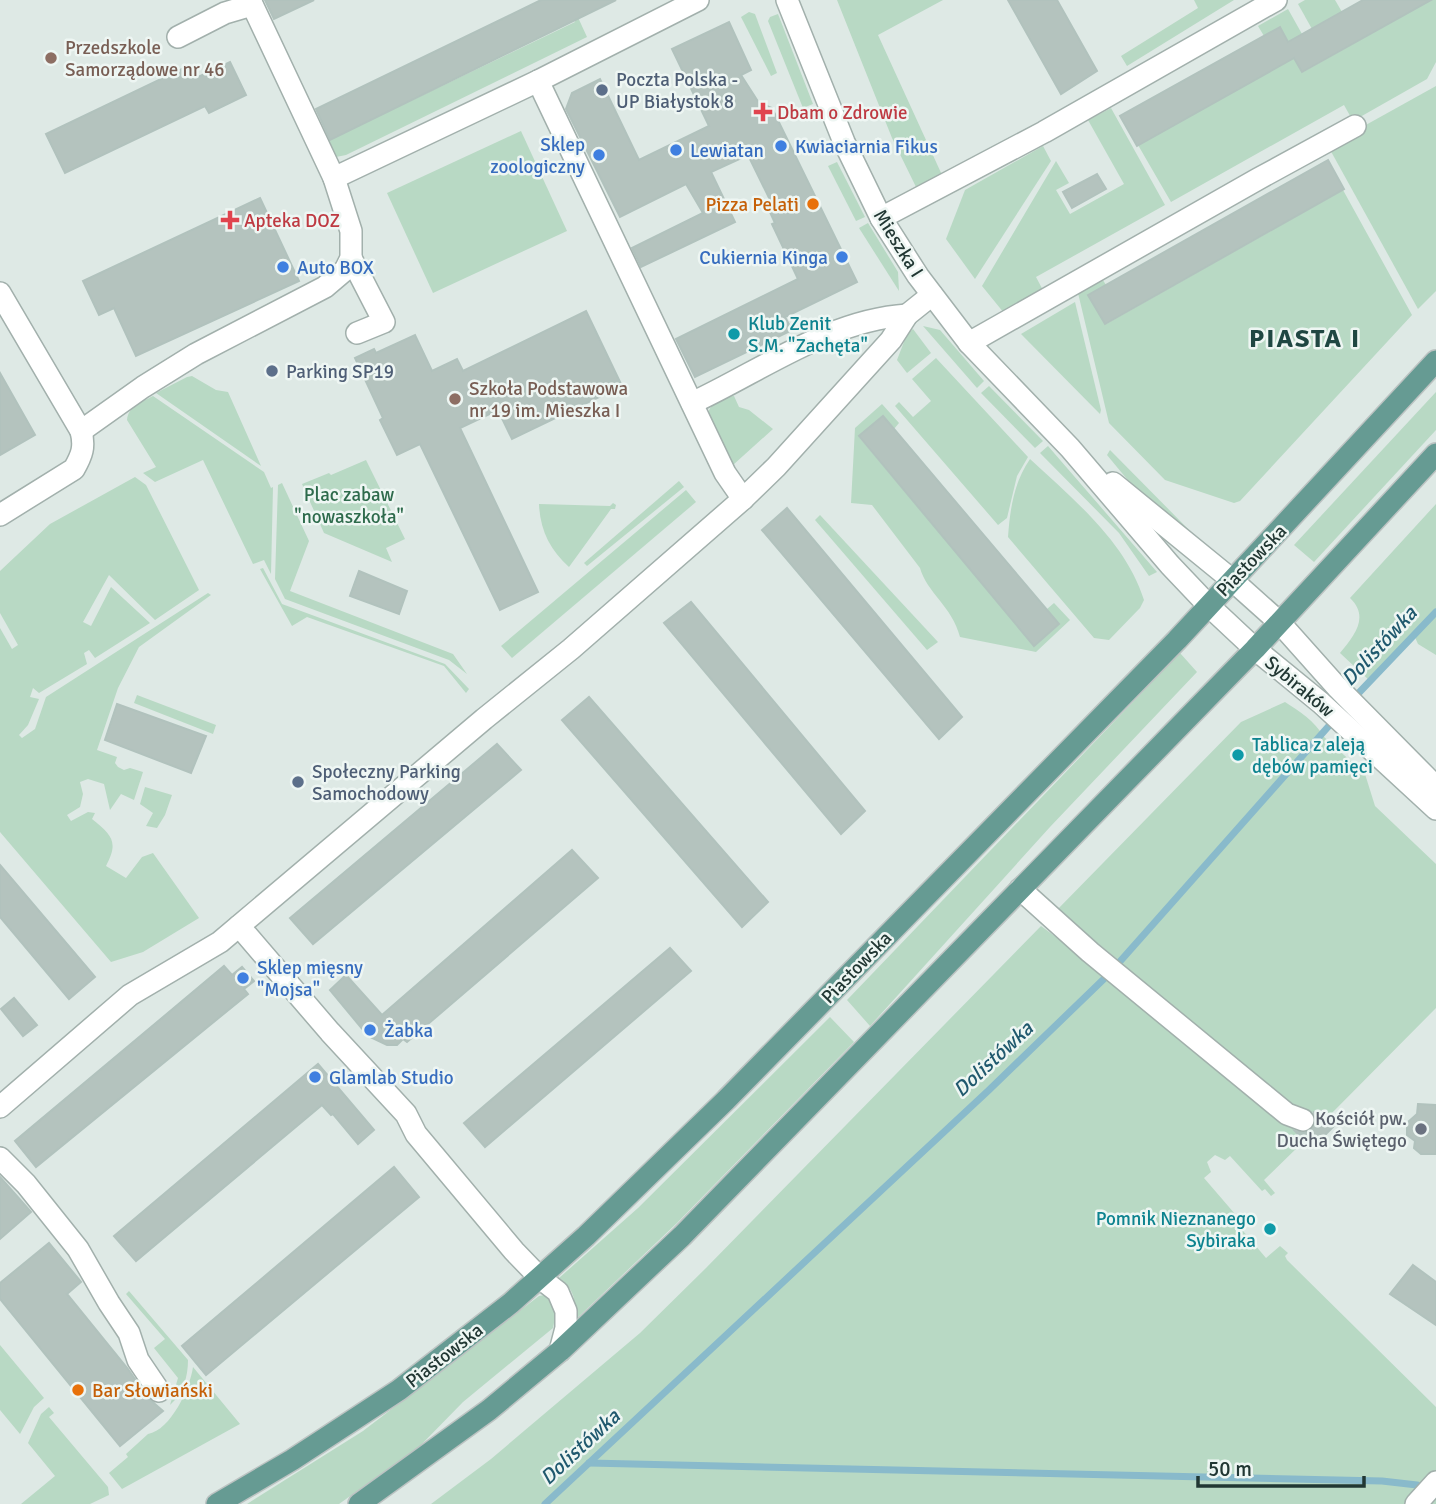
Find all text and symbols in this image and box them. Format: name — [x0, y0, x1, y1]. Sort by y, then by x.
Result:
place label: Przedszkole Samorządowe nr 46 — [65, 36, 224, 82]
marker: Przedszkole Samorządowe nr 46 — [43, 50, 59, 66]
place label: Poczta Polska - UP Białystok 8 — [616, 68, 738, 114]
marker: Poczta Polska - UP Białystok 8 — [594, 82, 610, 98]
place label: Dbam o Zdrowie — [777, 101, 908, 125]
marker: Dbam o Zdrowie — [755, 104, 771, 120]
place label: Sklep zoologiczny — [490, 133, 585, 179]
place label: Kwiaciarnia Fikus — [795, 135, 938, 159]
marker: Kwiaciarnia Fikus — [773, 138, 789, 154]
place label: Lewiatan — [690, 139, 764, 163]
marker: Lewiatan — [668, 142, 684, 158]
marker: Sklep zoologiczny — [591, 147, 607, 163]
place label: Pizza Pelati — [706, 193, 799, 217]
marker: Pizza Pelati — [805, 196, 821, 212]
street label: Mieszka I — [868, 205, 928, 282]
place label: Apteka DOZ — [244, 209, 340, 233]
marker: Apteka DOZ — [222, 212, 238, 228]
place label: Cukiernia Kinga — [699, 246, 828, 270]
marker: Cukiernia Kinga — [834, 249, 850, 265]
place label: Auto BOX — [297, 256, 374, 280]
marker: Auto BOX — [275, 259, 291, 275]
place label: Klub Zenit S.M. "Zachęta" — [748, 312, 868, 358]
district label: PIASTA I — [1249, 323, 1361, 355]
marker: Klub Zenit S.M. "Zachęta" — [726, 326, 742, 342]
place label: Parking SP19 — [286, 360, 394, 384]
marker: Parking SP19 — [264, 363, 280, 379]
place label: Szkoła Podstawowa nr 19 im. Mieszka I — [469, 377, 628, 423]
marker: Szkoła Podstawowa nr 19 im. Mieszka I — [447, 391, 463, 407]
park label: Plac zabaw "nowaszkoła" — [294, 483, 404, 529]
street label: Piastowska — [1211, 520, 1292, 602]
water label: Dolistówka — [1335, 600, 1423, 691]
street label: Sybiraków — [1260, 651, 1339, 723]
place label: Tablica z aleją dębów pamięci — [1252, 733, 1373, 779]
marker: Tablica z aleją dębów pamięci — [1230, 747, 1246, 763]
place label: Społeczny Parking Samochodowy — [312, 760, 461, 806]
marker: Społeczny Parking Samochodowy — [290, 774, 306, 790]
street label: Piastowska — [816, 927, 897, 1009]
place label: Sklep mięsny "Mojsa" — [257, 956, 363, 1002]
marker: Sklep mięsny "Mojsa" — [235, 970, 251, 986]
water label: Dolistówka — [948, 1015, 1039, 1103]
place label: Żabka — [384, 1019, 433, 1043]
marker: Żabka — [362, 1022, 378, 1038]
place label: Glamlab Studio — [329, 1066, 454, 1090]
marker: Glamlab Studio — [307, 1069, 323, 1085]
place label: Kościół pw. Ducha Świętego — [1276, 1107, 1407, 1153]
marker: Kościół pw. Ducha Świętego — [1413, 1121, 1429, 1137]
place label: Pomnik Nieznanego Sybiraka — [1096, 1207, 1256, 1253]
marker: Pomnik Nieznanego Sybiraka — [1262, 1221, 1278, 1237]
street label: Piastowska — [401, 1318, 488, 1393]
place label: Bar Słowiański — [92, 1379, 213, 1403]
marker: Bar Słowiański — [70, 1382, 86, 1398]
water label: Dolistówka — [535, 1403, 626, 1491]
scale bar — [1198, 1444, 1364, 1488]
text: 50 m — [1208, 1456, 1252, 1482]

